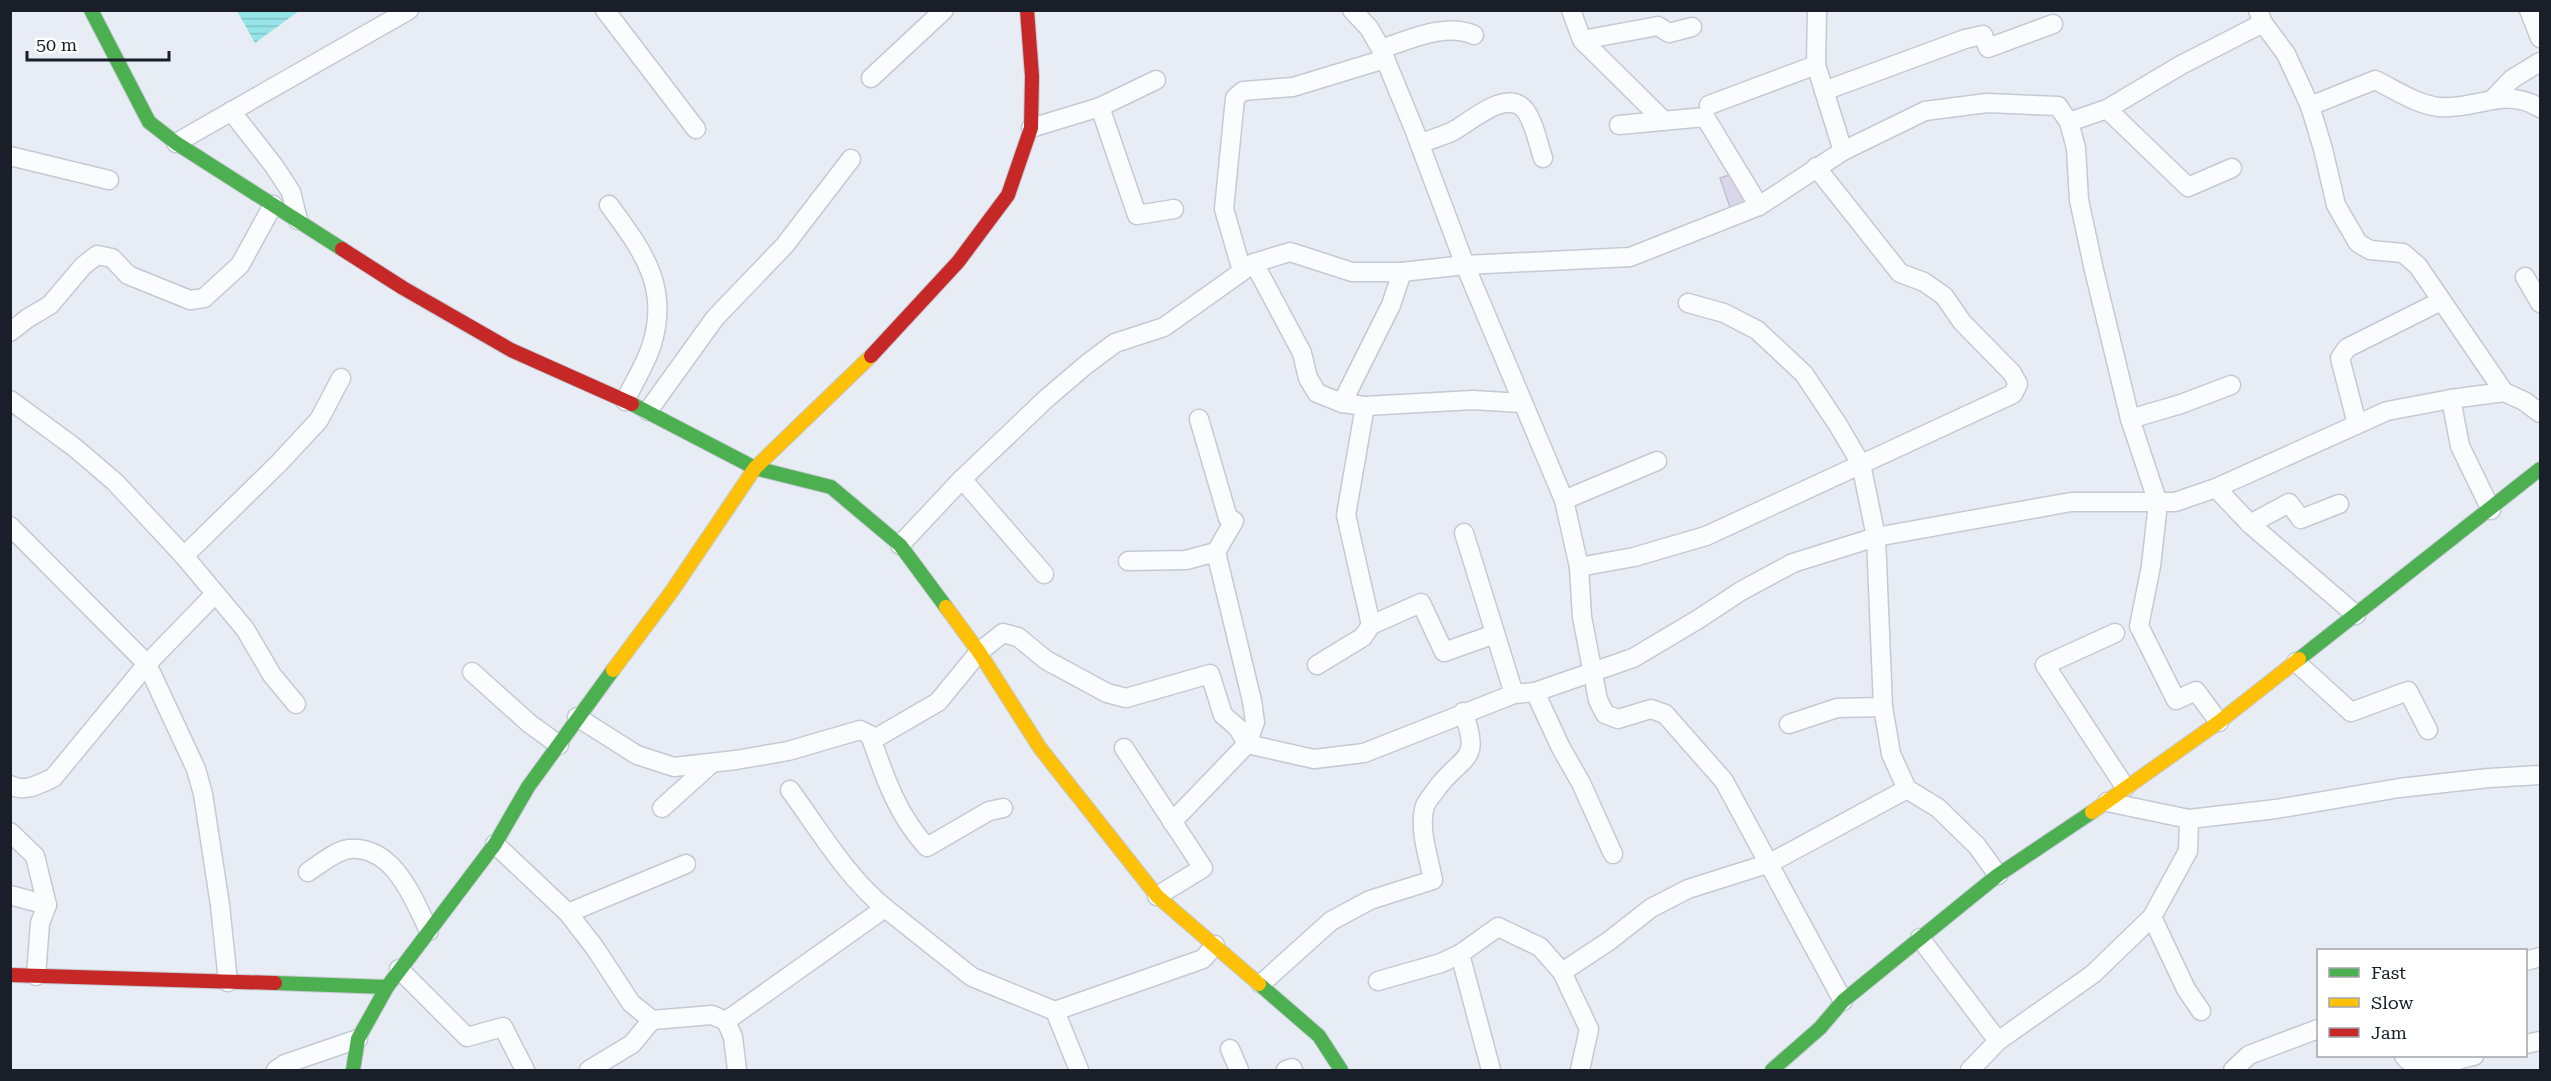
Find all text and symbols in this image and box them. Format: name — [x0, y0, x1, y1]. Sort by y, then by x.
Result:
scale bar — [27, 24, 170, 62]
text: 50 m — [36, 34, 77, 55]
legend — [2317, 949, 2527, 1057]
text: Fast — [2371, 962, 2406, 983]
text: Slow — [2371, 992, 2413, 1013]
text: Jam — [2371, 1022, 2407, 1043]

